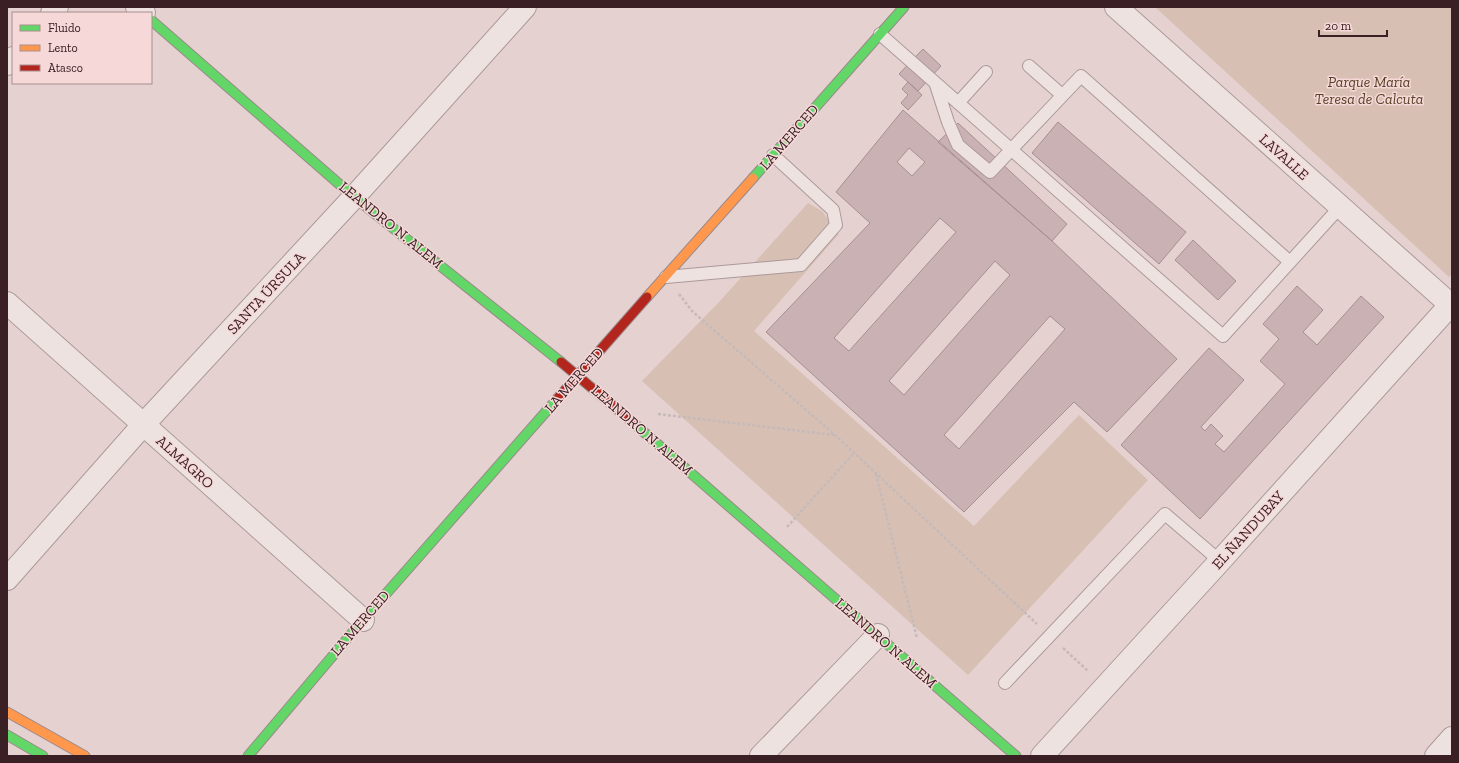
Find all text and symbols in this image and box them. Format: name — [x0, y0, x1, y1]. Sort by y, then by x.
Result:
legend — [12, 12, 152, 84]
scale bar — [1319, 12, 1387, 38]
text: 20 m — [1325, 19, 1352, 33]
text: Fluido — [48, 21, 81, 35]
text: Lento — [48, 41, 78, 55]
text: Atasco — [48, 61, 83, 75]
park label: Parque María Teresa de Calcuta — [1315, 73, 1423, 108]
street label: LA MERCED — [756, 100, 822, 174]
street label: LAVALLE — [1256, 130, 1313, 184]
street label: LEANDRO N. ALEM — [335, 178, 447, 272]
street label: SANTA ÚRSULA — [223, 248, 309, 338]
street label: LA MERCED — [541, 343, 607, 417]
street label: LEANDRO N. ALEM — [588, 381, 696, 479]
street label: ALMAGRO — [153, 432, 217, 492]
street label: EL ÑANDUBAY — [1208, 486, 1288, 573]
street label: LA MERCED — [327, 586, 393, 660]
street label: LEANDRO N. ALEM — [832, 594, 940, 692]

